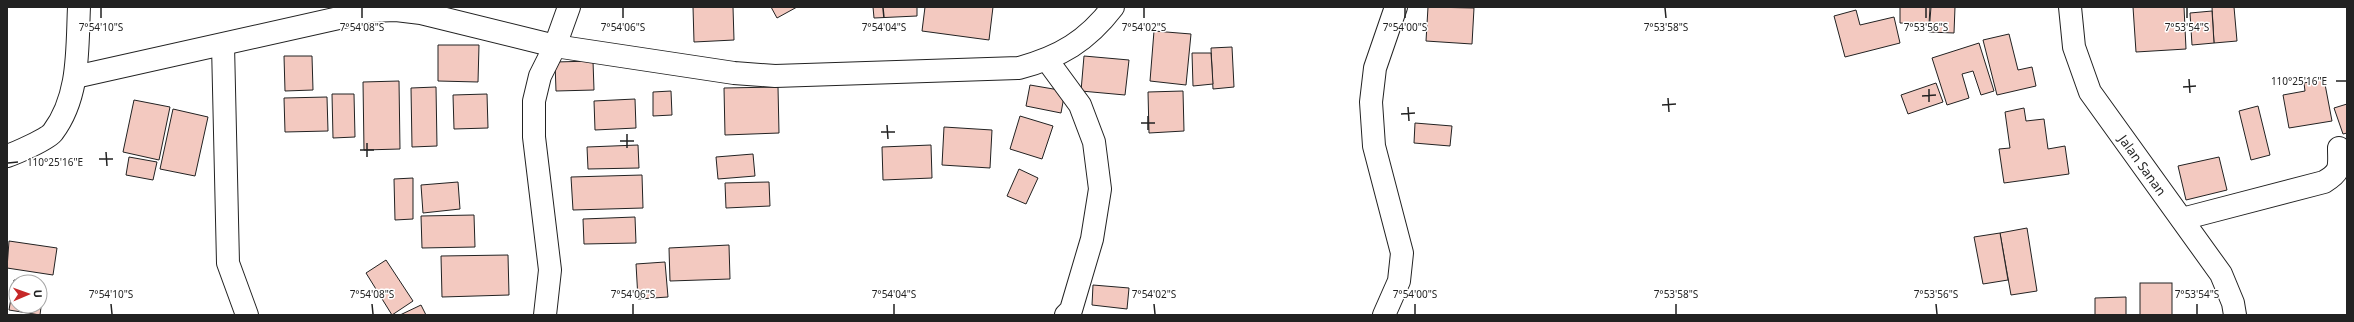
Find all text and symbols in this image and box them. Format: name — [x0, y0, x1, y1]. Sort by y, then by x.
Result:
text: 7°54'10"S — [79, 20, 124, 34]
text: 7°54'08"S — [340, 20, 385, 34]
text: 7°54'06"S — [601, 20, 646, 34]
text: 7°54'04"S — [862, 20, 907, 34]
text: 7°54'02"S — [1122, 20, 1167, 34]
text: 7°54'00"S — [1383, 20, 1428, 34]
text: 7°53'58"S — [1644, 20, 1689, 34]
text: 7°53'56"S — [1904, 20, 1949, 34]
text: 7°53'54"S — [2165, 20, 2210, 34]
text: 110°25'16"E — [2271, 74, 2327, 88]
street label: Jalan Sanan — [2113, 129, 2171, 199]
text: 110°25'16"E — [27, 155, 83, 169]
north arrow — [8, 274, 48, 314]
text: 7°54'10"S — [89, 287, 134, 301]
text: 7°54'08"S — [350, 287, 395, 301]
text: 7°54'06"S — [611, 287, 656, 301]
text: 7°54'04"S — [872, 287, 917, 301]
text: 7°54'02"S — [1132, 287, 1177, 301]
text: 7°54'00"S — [1393, 287, 1438, 301]
text: 7°53'58"S — [1654, 287, 1699, 301]
text: 7°53'56"S — [1914, 287, 1959, 301]
text: 7°53'54"S — [2175, 287, 2220, 301]
text: U — [31, 289, 46, 298]

